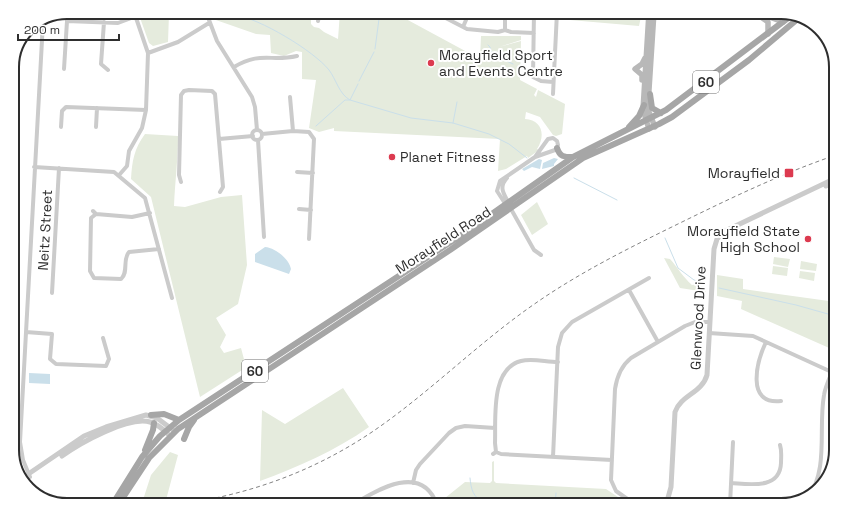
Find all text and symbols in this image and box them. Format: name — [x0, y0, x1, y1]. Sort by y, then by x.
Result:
scale bar — [18, 16, 119, 42]
text: 200 m — [24, 22, 60, 38]
place label: Morayfield Sport and Events Centre — [439, 46, 563, 80]
marker: Morayfield Sport and Events Centre — [426, 58, 436, 68]
road number: 60 — [693, 71, 719, 93]
place label: Planet Fitness — [400, 148, 496, 166]
marker: Planet Fitness — [387, 152, 397, 162]
place label: Morayfield — [708, 164, 780, 182]
marker: Morayfield — [783, 167, 795, 179]
street label: Neitz Street — [34, 189, 56, 271]
street label: Morayfield Road — [392, 202, 494, 278]
place label: Morayfield State High School — [687, 222, 800, 256]
marker: Morayfield State High School — [803, 234, 813, 244]
street label: Glenwood Drive — [686, 266, 710, 370]
road number: 60 — [242, 360, 268, 382]

